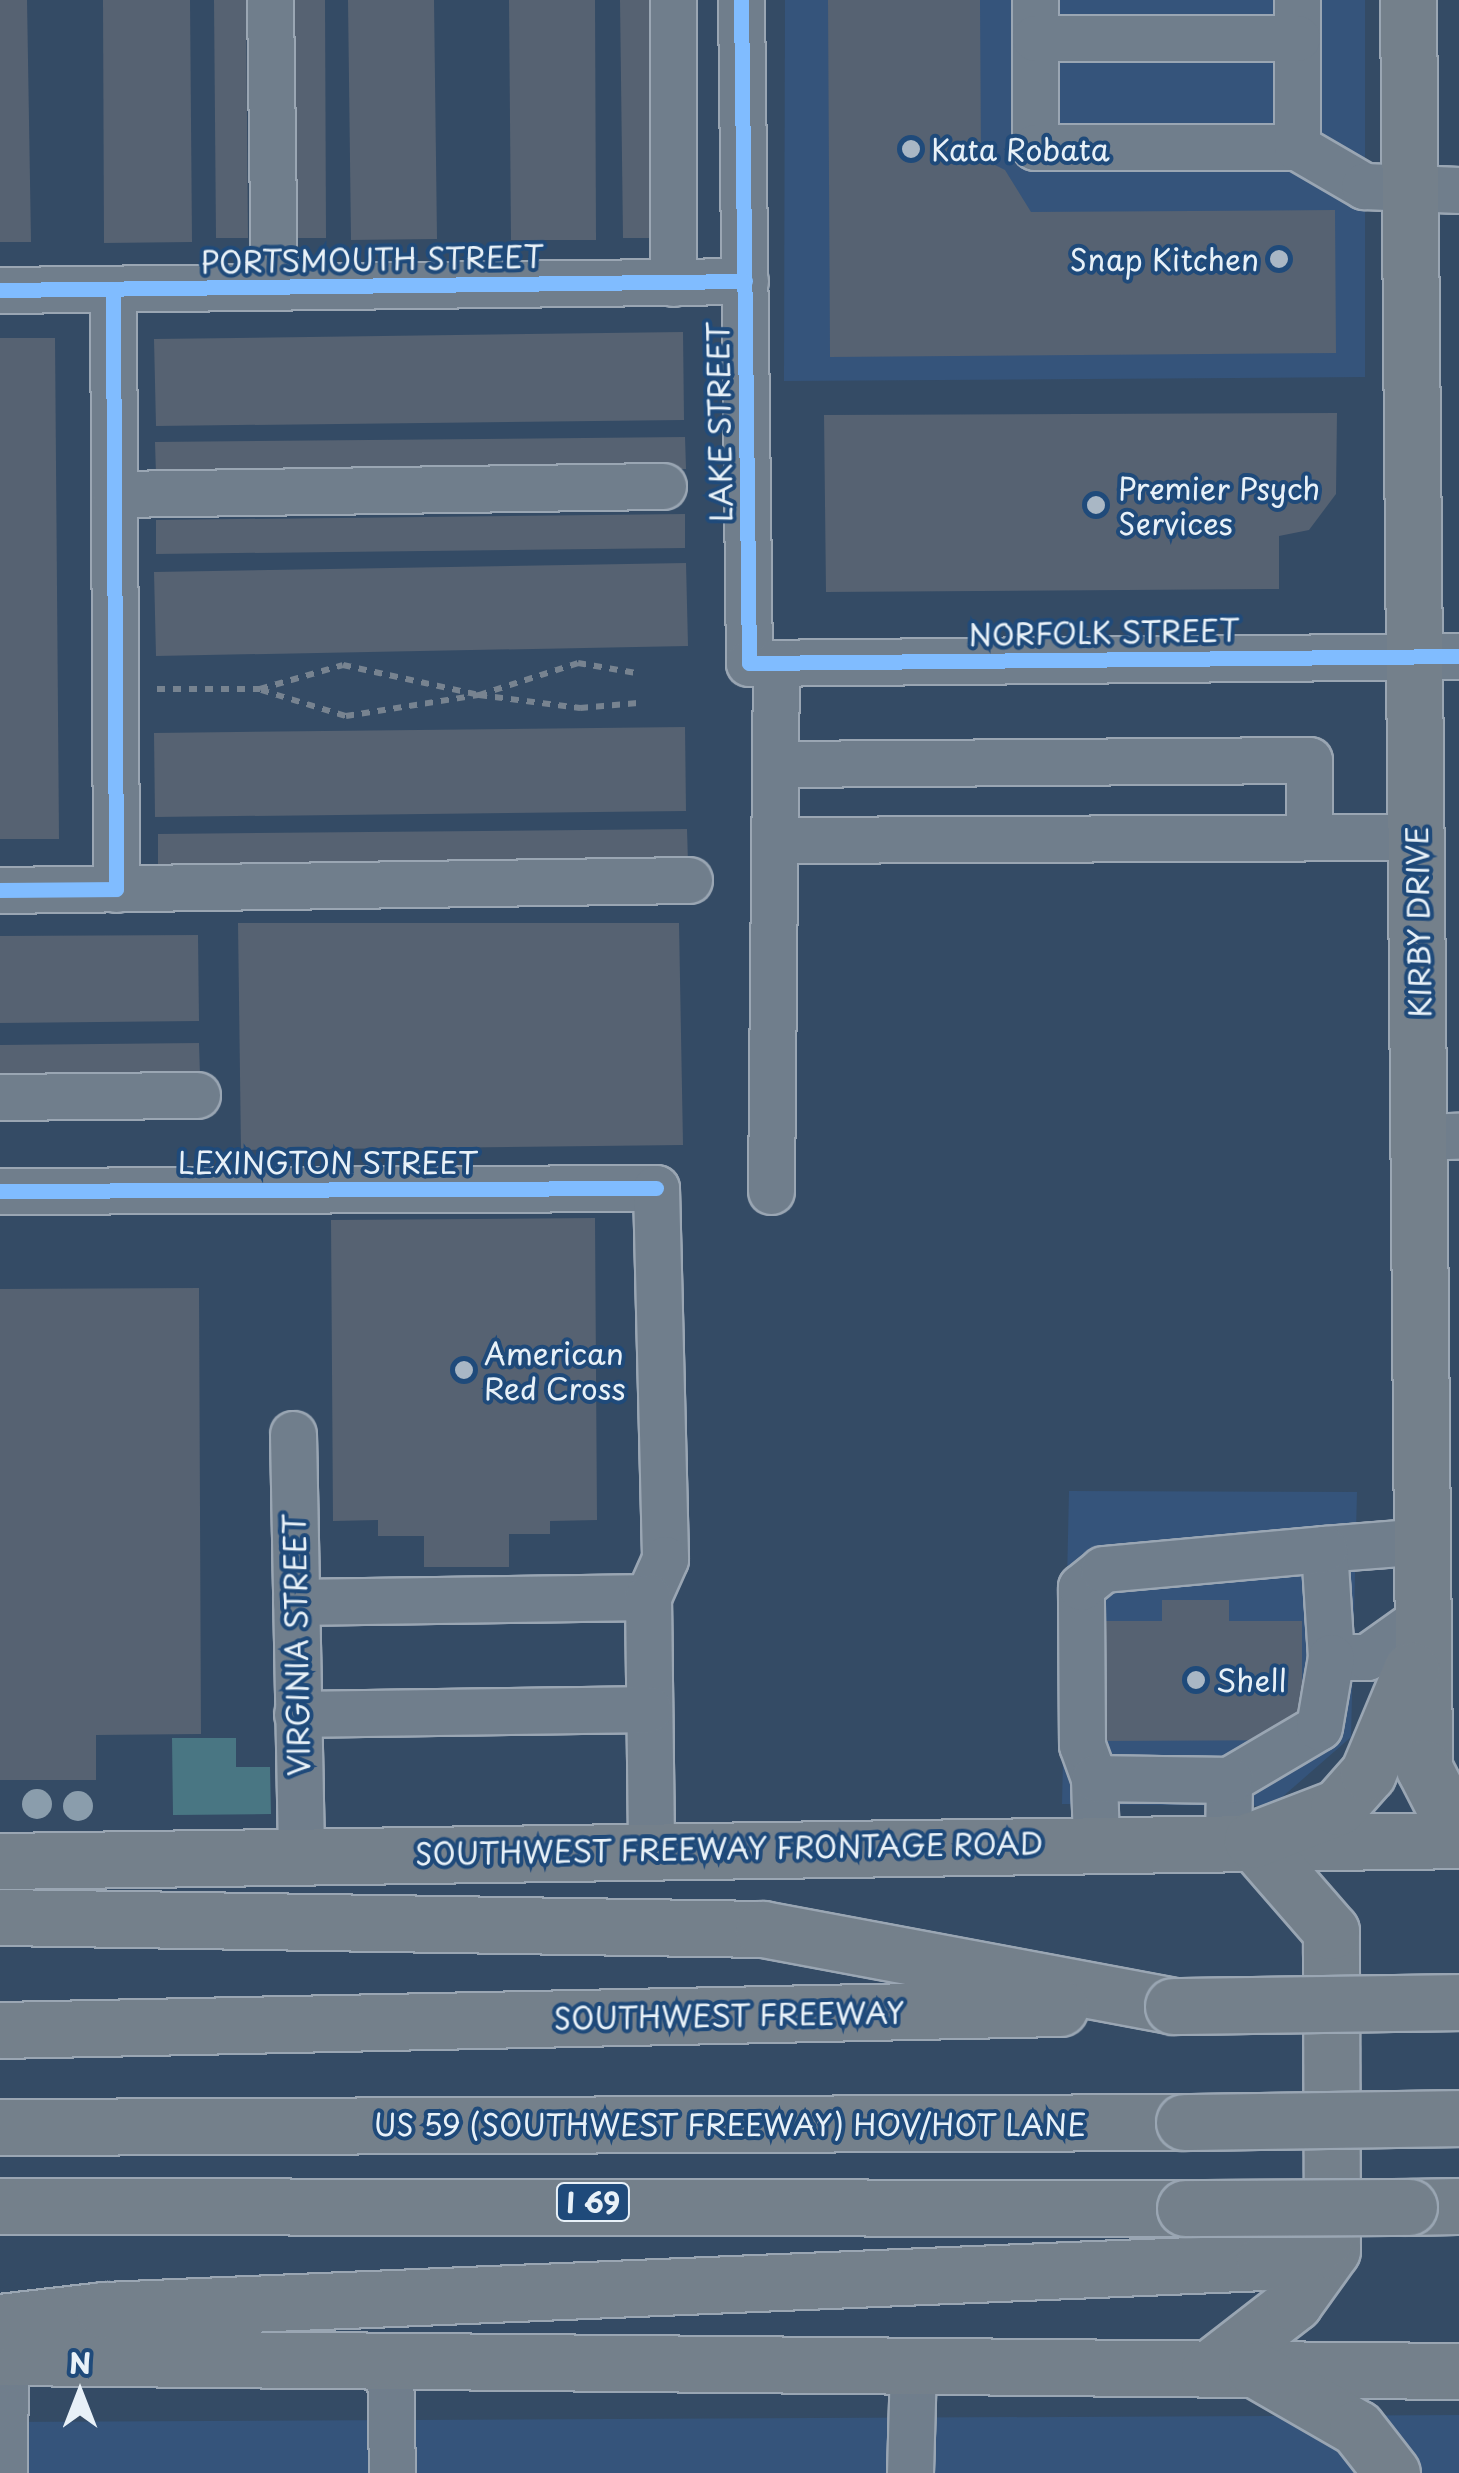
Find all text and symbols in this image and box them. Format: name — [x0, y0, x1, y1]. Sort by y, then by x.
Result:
place label: Kata Robata — [931, 131, 1111, 167]
marker: Kata Robata — [900, 138, 922, 160]
street label: PORTSMOUTH STREET — [200, 238, 544, 280]
place label: Snap Kitchen — [1070, 241, 1259, 277]
marker: Snap Kitchen — [1268, 248, 1290, 270]
street label: LAKE STREET — [699, 319, 739, 525]
place label: Premier Psych Services — [1118, 470, 1321, 540]
marker: Premier Psych Services — [1083, 492, 1109, 518]
street label: NORFOLK STREET — [967, 612, 1241, 652]
street label: KIRBY DRIVE — [1398, 826, 1438, 1018]
street label: LEXINGTON STREET — [176, 1144, 480, 1180]
place label: American Red Cross — [484, 1335, 628, 1406]
marker: American Red Cross — [453, 1359, 475, 1381]
street label: VIRGINIA STREET — [276, 1511, 316, 1779]
place label: Shell — [1216, 1662, 1287, 1698]
marker: Shell — [1185, 1669, 1207, 1691]
street label: SOUTHWEST FREEWAY FRONTAGE ROAD — [415, 1825, 1043, 1871]
street label: SOUTHWEST FREEWAY — [554, 1994, 904, 2036]
street label: US 59 (SOUTHWEST FREEWAY) HOV/HOT LANE — [371, 2106, 1089, 2142]
road number: I 69 — [556, 2179, 630, 2225]
text: N — [69, 2341, 91, 2384]
north arrow — [30, 2343, 130, 2443]

